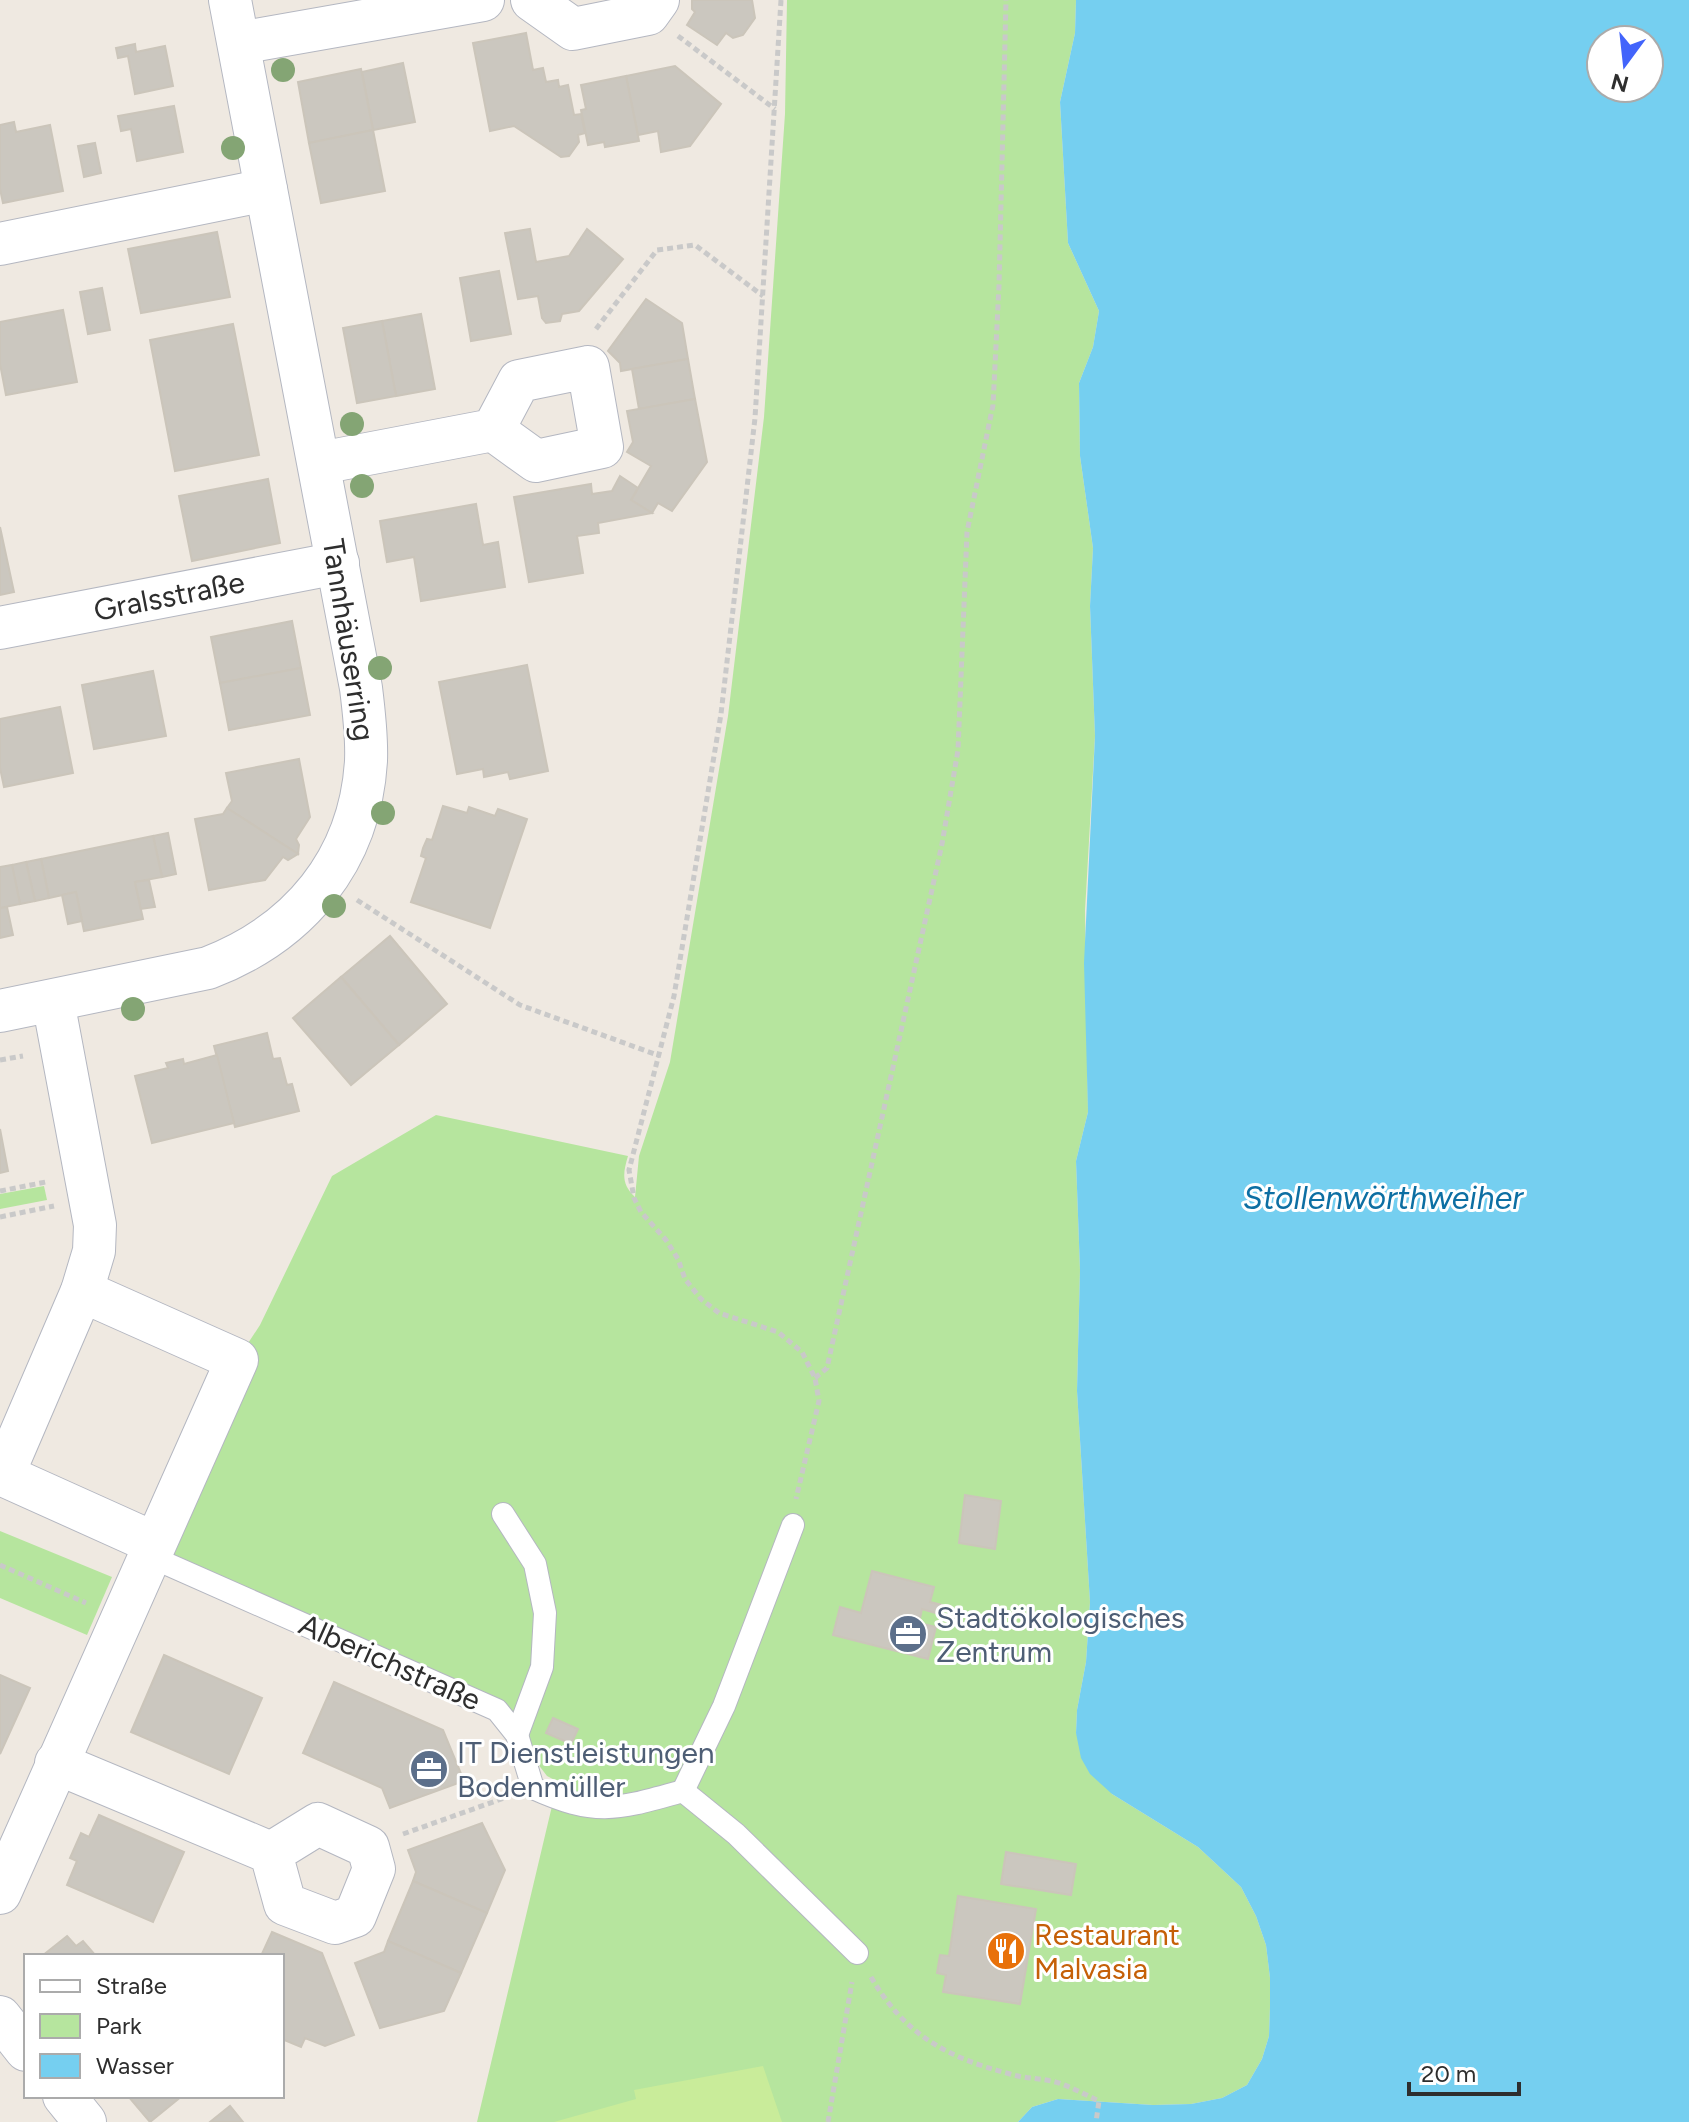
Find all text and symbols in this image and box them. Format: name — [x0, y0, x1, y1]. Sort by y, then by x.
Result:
north arrow — [1585, 24, 1665, 104]
text: N — [1608, 68, 1632, 98]
street label: Tannhäuserring — [315, 536, 383, 744]
street label: Gralsstraße — [90, 563, 248, 629]
water label: Stollenwörthweiher — [1243, 1179, 1524, 1217]
place label: Stadtökologisches Zentrum — [936, 1599, 1185, 1670]
street label: Alberichstraße — [293, 1605, 487, 1719]
office icon: Stadtökologisches Zentrum — [887, 1613, 929, 1655]
place label: IT Dienstleistungen Bodenmüller — [457, 1734, 715, 1805]
office icon: IT Dienstleistungen Bodenmüller — [408, 1748, 450, 1790]
place label: Restaurant Malvasia — [1034, 1916, 1180, 1987]
restaurant icon: Restaurant Malvasia — [985, 1930, 1027, 1972]
legend — [24, 1954, 284, 2098]
text: Straße — [96, 1971, 167, 2000]
text: Park — [96, 2011, 142, 2040]
scale bar — [1409, 2046, 1519, 2096]
text: Wasser — [96, 2051, 174, 2080]
text: 20 m — [1421, 2059, 1476, 2088]

